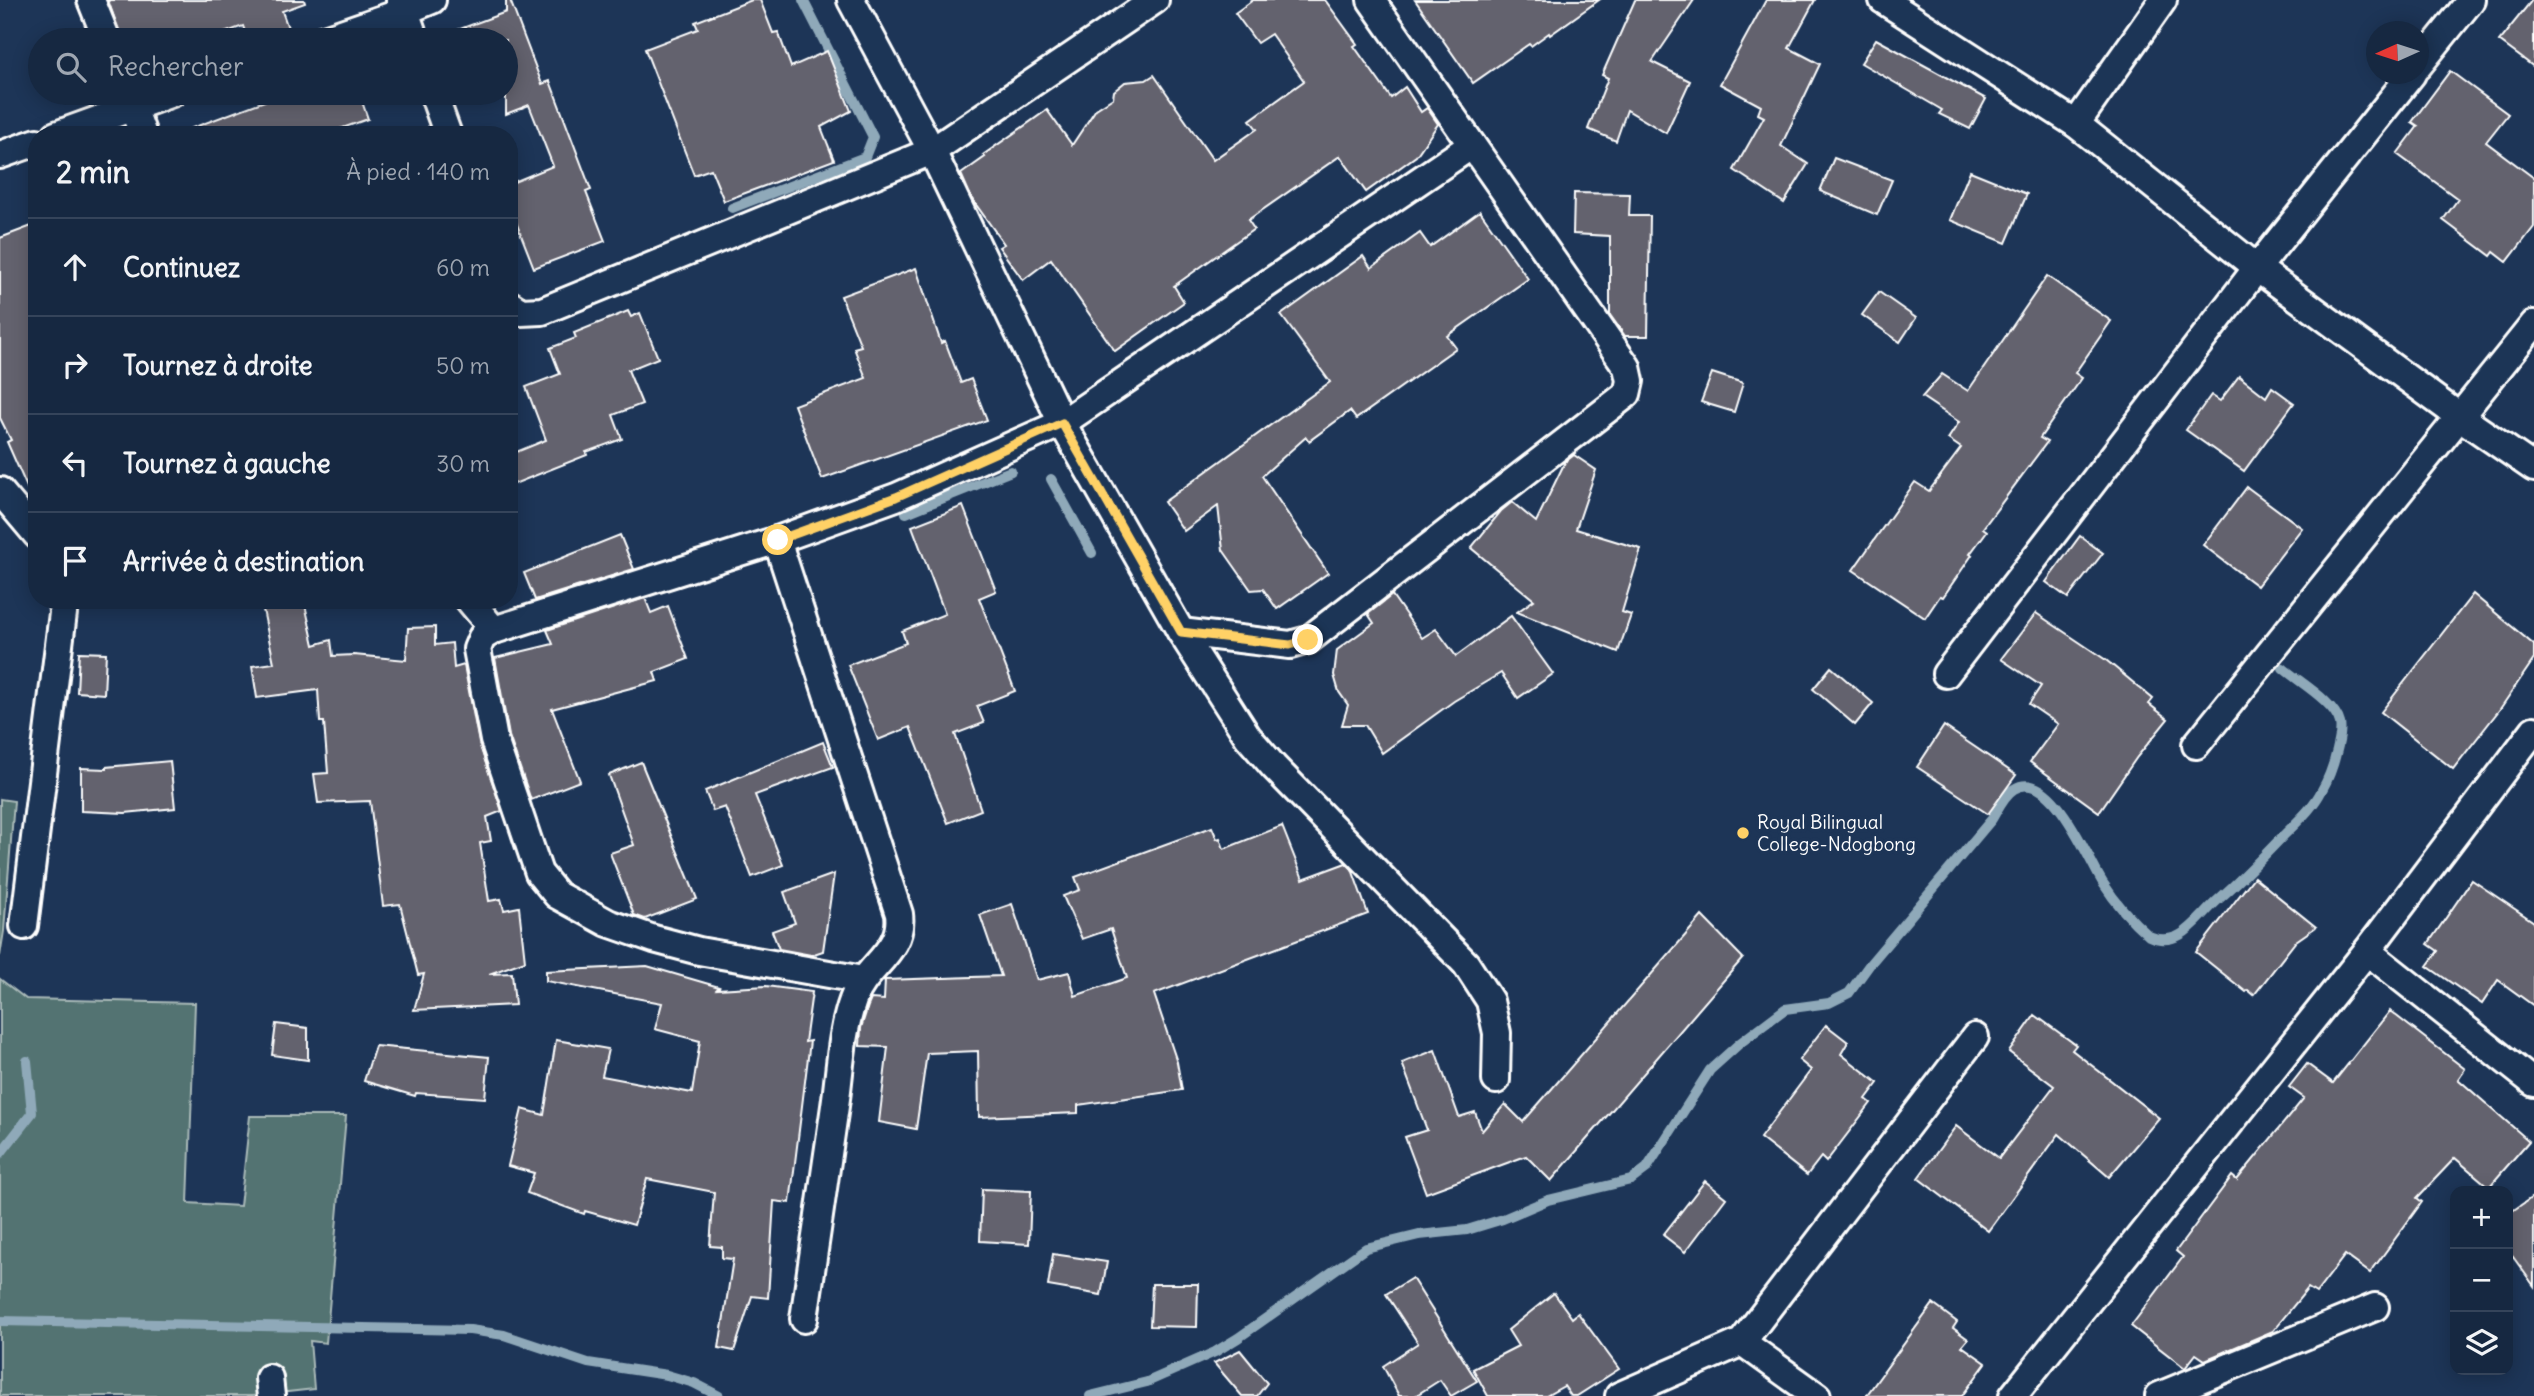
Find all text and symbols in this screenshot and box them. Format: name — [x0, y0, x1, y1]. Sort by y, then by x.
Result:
north arrow — [2366, 21, 2429, 84]
search box — [28, 28, 518, 105]
icon: search — [52, 48, 90, 86]
text: Rechercher — [108, 50, 244, 83]
text: 2 min — [56, 153, 130, 191]
text: À pied · 140 m — [346, 157, 490, 186]
icon: ahead — [56, 248, 94, 286]
text: Continuez — [123, 251, 240, 284]
text: 60 m — [436, 253, 490, 282]
icon: right — [56, 346, 94, 384]
text: Tournez à droite — [123, 349, 313, 382]
text: 50 m — [436, 351, 490, 380]
icon: left — [56, 444, 94, 482]
text: Tournez à gauche — [123, 447, 331, 480]
text: 30 m — [436, 449, 490, 478]
route start — [762, 524, 793, 555]
icon: arrive — [56, 542, 94, 580]
text: Arrivée à destination — [123, 545, 364, 578]
route end — [1292, 624, 1323, 655]
place label: Royal Bilingual College-Ndogbong — [1757, 810, 1916, 856]
marker: Royal Bilingual College-Ndogbong — [1735, 825, 1751, 841]
map controls — [2450, 1186, 2513, 1375]
button: + — [2450, 1186, 2513, 1249]
button: − — [2450, 1249, 2513, 1312]
button: layers — [2450, 1312, 2513, 1375]

